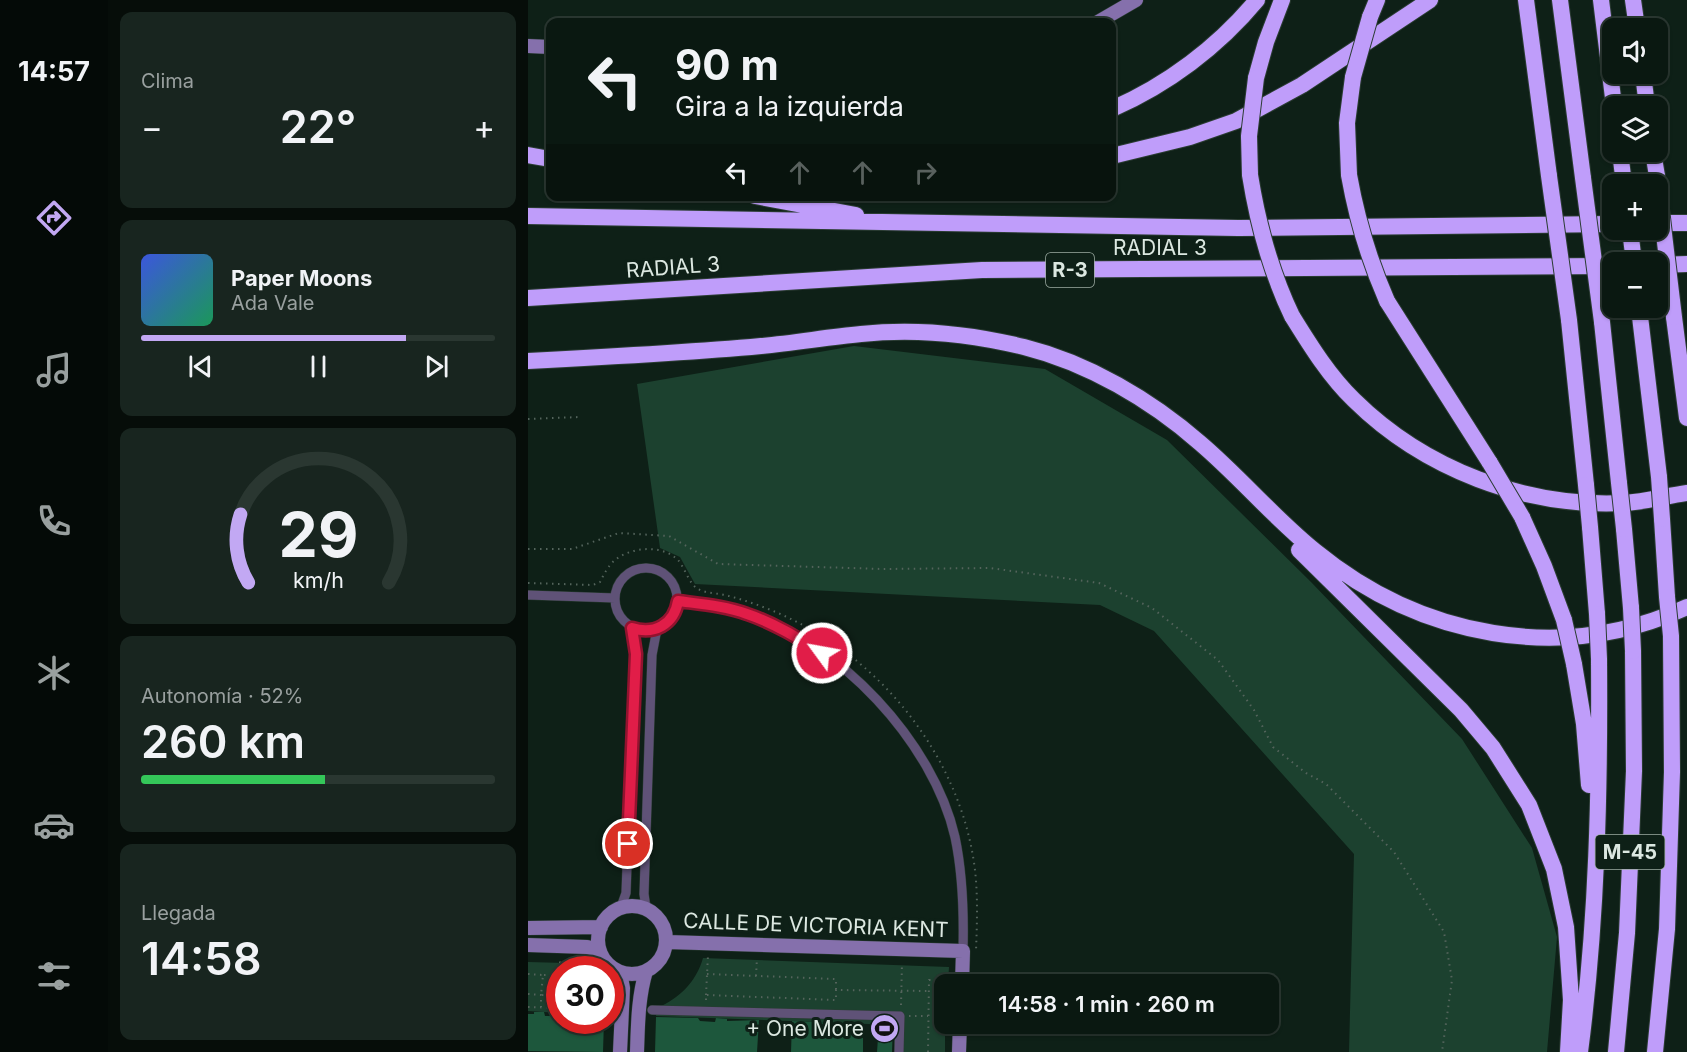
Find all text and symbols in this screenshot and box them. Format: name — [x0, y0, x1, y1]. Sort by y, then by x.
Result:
map controls — [1602, 18, 1668, 318]
button: sound — [1602, 18, 1668, 84]
text: 90 m — [675, 39, 779, 90]
icon: left — [576, 42, 654, 120]
text: 14:57 — [18, 55, 90, 88]
text: Clima — [141, 69, 194, 93]
text: Gira a la izquierda — [675, 90, 904, 123]
button: layers — [1602, 96, 1668, 162]
text: 22° — [280, 99, 356, 154]
text: − — [141, 107, 163, 147]
text: + — [473, 107, 495, 147]
icon: left — [720, 156, 753, 189]
icon: ahead — [783, 156, 816, 189]
icon: ahead — [846, 156, 879, 189]
icon: right — [909, 156, 942, 189]
button: + — [1602, 174, 1668, 240]
icon: directions — [33, 197, 75, 239]
street label: RADIAL 3 — [1113, 235, 1207, 260]
street label: RADIAL 3 — [625, 251, 721, 283]
button: − — [1602, 252, 1668, 318]
road number: R-3 — [1046, 253, 1094, 287]
text: Paper Moons — [231, 265, 372, 291]
text: Ada Vale — [231, 291, 314, 315]
icon: music — [33, 349, 75, 391]
icon: previous — [184, 350, 217, 383]
icon: pause — [302, 350, 335, 383]
icon: next — [420, 350, 453, 383]
text: 29 — [278, 497, 358, 572]
icon: phone — [33, 500, 75, 542]
text: km/h — [293, 567, 343, 593]
position arrow — [790, 621, 854, 685]
icon: climate — [33, 652, 75, 694]
text: Autonomía · 52% — [141, 684, 303, 708]
text: 260 km — [141, 714, 305, 769]
icon: car — [33, 804, 75, 846]
pin — [602, 818, 653, 869]
icon: arrive — [611, 827, 644, 860]
road number: M-45 — [1596, 835, 1664, 869]
text: Llegada — [141, 901, 216, 925]
street label: CALLE DE VICTORIA KENT — [683, 908, 949, 942]
text: 14:58 — [141, 931, 261, 986]
icon: filters — [33, 955, 75, 997]
speed limit sign: 30 — [546, 956, 624, 1034]
text: 14:58 · 1 min · 260 m — [998, 991, 1215, 1017]
sports icon: + One More — [869, 1012, 901, 1044]
place label: + One More — [746, 1016, 864, 1041]

